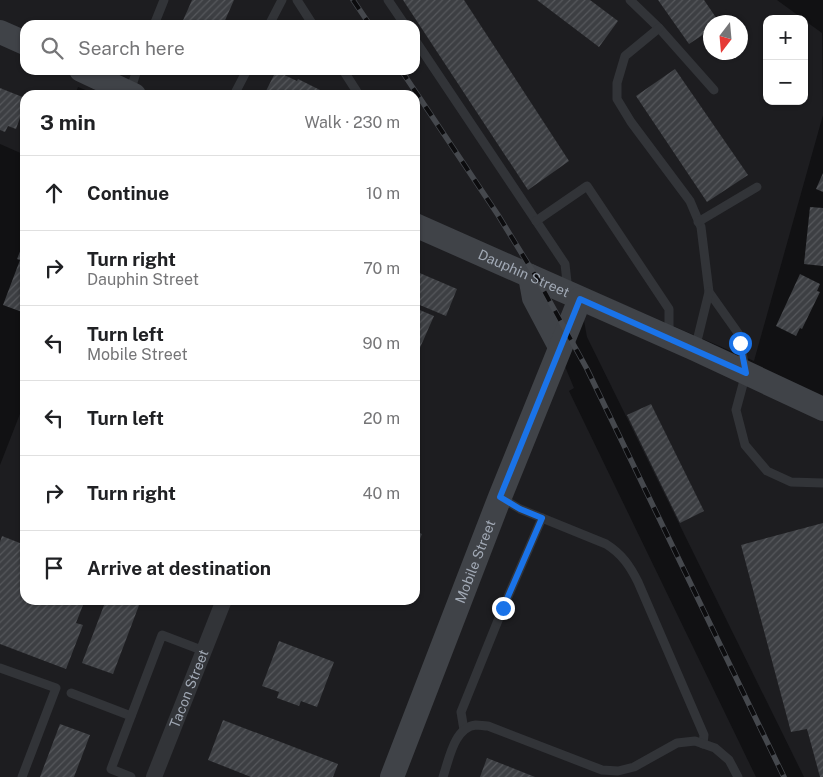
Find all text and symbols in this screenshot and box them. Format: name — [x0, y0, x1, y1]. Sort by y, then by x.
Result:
north arrow — [703, 15, 748, 60]
map controls — [763, 15, 808, 105]
button: + — [763, 15, 808, 60]
search box — [20, 20, 420, 75]
icon: search — [38, 34, 66, 62]
text: Search here — [78, 37, 185, 59]
button: − — [763, 60, 808, 105]
text: 3 min — [40, 110, 96, 135]
text: Walk · 230 m — [304, 113, 400, 132]
icon: ahead — [40, 179, 68, 207]
text: Continue — [87, 182, 169, 204]
text: 10 m — [366, 184, 400, 203]
street label: Dauphin Street — [476, 246, 572, 300]
text: Turn right — [87, 248, 176, 270]
icon: right — [40, 254, 68, 282]
text: 70 m — [363, 259, 400, 278]
text: Dauphin Street — [87, 270, 199, 289]
text: Turn left — [87, 323, 164, 345]
icon: left — [40, 329, 68, 357]
route start — [729, 332, 752, 355]
text: 90 m — [363, 334, 400, 353]
text: Mobile Street — [87, 345, 188, 364]
icon: left — [40, 404, 68, 432]
text: Turn left — [87, 407, 164, 429]
text: 20 m — [363, 409, 400, 428]
icon: right — [40, 479, 68, 507]
text: Turn right — [87, 482, 176, 504]
text: 40 m — [362, 484, 400, 503]
street label: Mobile Street — [452, 517, 498, 606]
icon: arrive — [40, 554, 68, 582]
text: Arrive at destination — [87, 557, 271, 579]
route end — [492, 597, 515, 620]
street label: Tacon Street — [166, 647, 212, 730]

